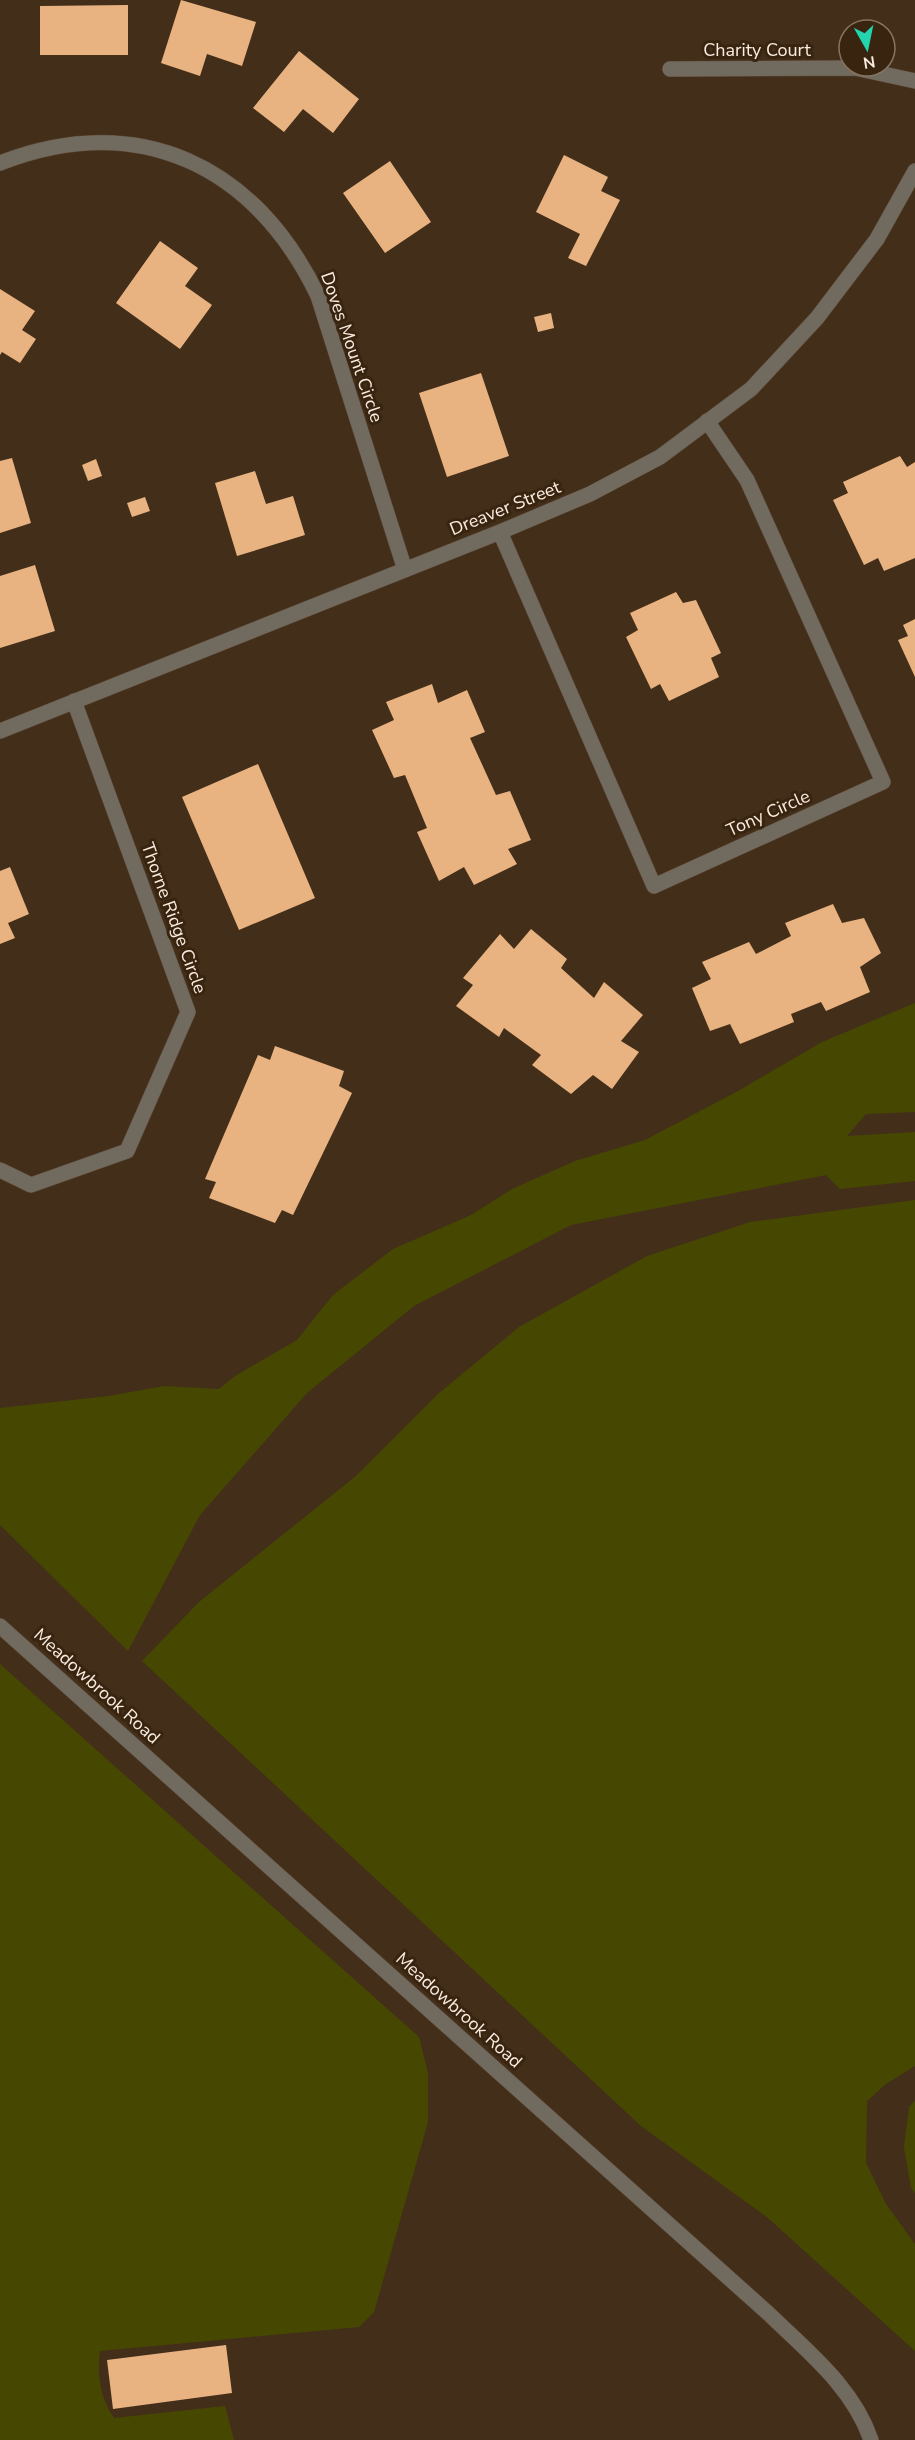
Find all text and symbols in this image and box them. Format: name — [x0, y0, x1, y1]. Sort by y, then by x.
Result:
north arrow — [837, 18, 897, 78]
street label: Charity Court — [703, 38, 811, 62]
text: N — [862, 50, 877, 74]
street label: Doves Mount Circle — [315, 269, 389, 425]
street label: Dreaver Street — [446, 475, 565, 541]
street label: Tony Circle — [722, 784, 814, 842]
street label: Thorne Ridge Circle — [136, 839, 212, 997]
street label: Meadowbrook Road — [29, 1623, 165, 1749]
street label: Meadowbrook Road — [391, 1947, 527, 2073]

